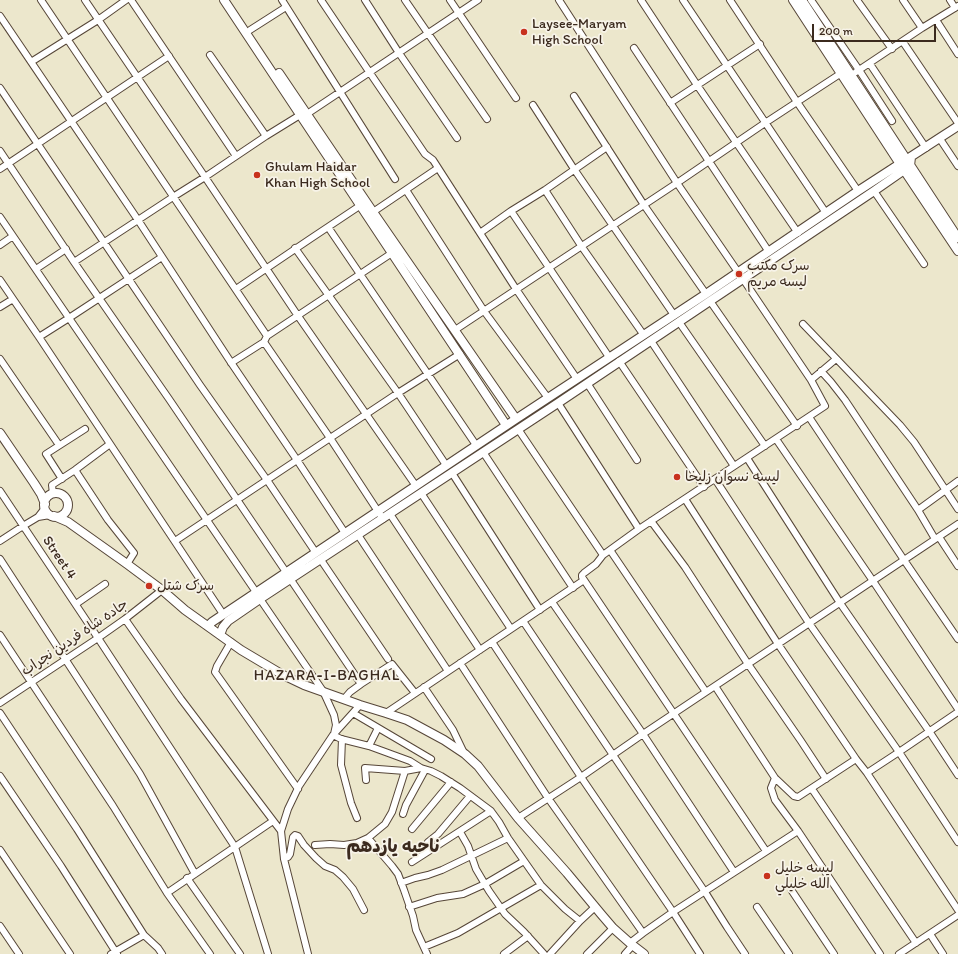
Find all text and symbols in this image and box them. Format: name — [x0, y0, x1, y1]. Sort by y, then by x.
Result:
place label: Laysee-Maryam High School — [532, 16, 627, 48]
scale bar — [814, 16, 938, 42]
text: 200 m — [819, 24, 853, 38]
marker: Laysee-Maryam High School — [519, 27, 529, 37]
place label: Ghulam Haidar Khan High School — [265, 159, 370, 192]
marker: Ghulam Haidar Khan High School — [252, 170, 262, 180]
place label: سرک مکتب لیسه مریم — [747, 258, 810, 290]
marker: سرک مکتب لیسه مریم — [734, 269, 744, 279]
place label: لیسه نسوان زلیخا — [685, 469, 780, 485]
marker: لیسه نسوان زلیخا — [672, 472, 682, 482]
street label: Street 4 — [38, 533, 80, 583]
place label: سرک شتل — [157, 578, 214, 594]
marker: سرک شتل — [144, 581, 154, 591]
street label: جاده شاه فردین نجراب — [18, 596, 132, 680]
district label: HAZARA-I-BAGHAL — [254, 667, 400, 685]
district label: ناحیه یازدهم — [346, 836, 440, 858]
place label: ليسه خليل الله خليلي — [775, 860, 834, 892]
marker: ليسه خليل الله خليلي — [762, 871, 772, 881]

